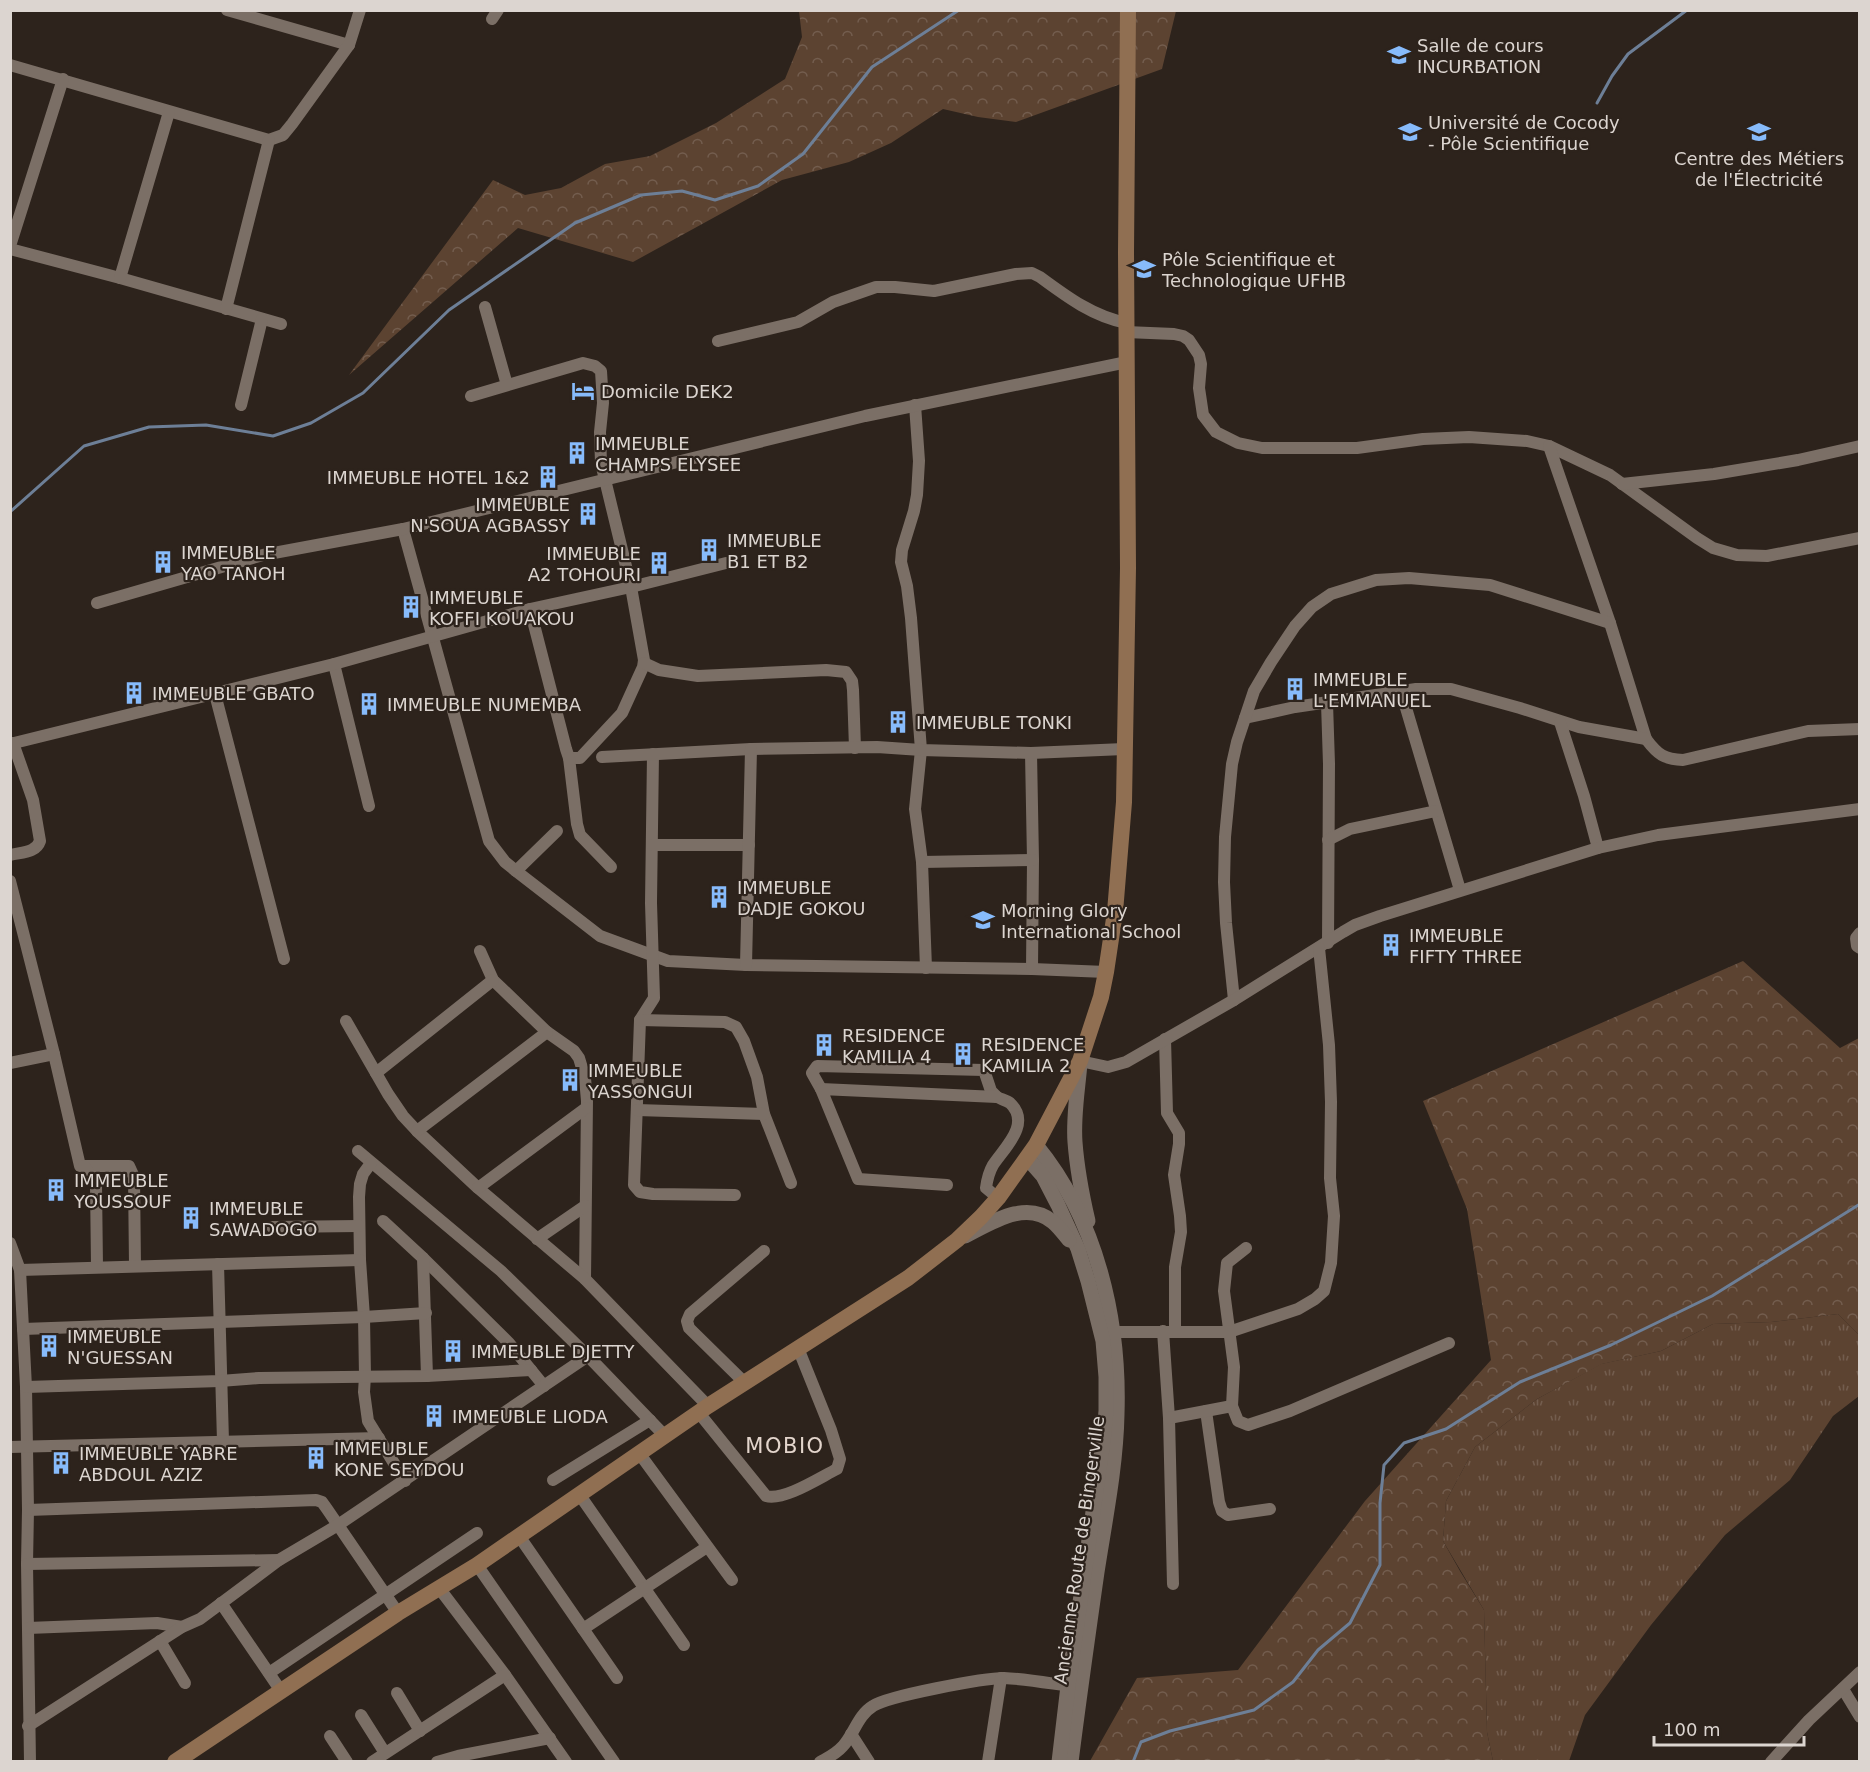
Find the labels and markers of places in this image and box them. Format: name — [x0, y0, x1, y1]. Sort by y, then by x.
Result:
place label: Salle de cours INCURBATION — [1417, 35, 1544, 77]
school or university icon: Salle de cours INCURBATION — [1386, 42, 1412, 68]
place label: Université de Cocody - Pôle Scientifique — [1428, 112, 1620, 154]
school or university icon: Université de Cocody - Pôle Scientifique — [1397, 119, 1423, 145]
school or university icon: Centre des Métiers de l'Électricité — [1746, 119, 1772, 145]
place label: Centre des Métiers de l'Électricité — [1674, 148, 1844, 190]
place label: Pôle Scientifique et Technologique UFHB — [1161, 249, 1346, 291]
school or university icon: Pôle Scientifique et Technologique UFHB — [1131, 256, 1157, 282]
hotel icon: Domicile DEK2 — [570, 378, 596, 404]
place label: Domicile DEK2 — [601, 381, 734, 402]
place label: IMMEUBLE CHAMPS ELYSEE — [595, 433, 741, 475]
building icon: IMMEUBLE CHAMPS ELYSEE — [564, 440, 590, 466]
building icon: IMMEUBLE HOTEL 1&2 — [535, 464, 561, 490]
place label: IMMEUBLE HOTEL 1&2 — [327, 467, 530, 488]
place label: IMMEUBLE N'SOUA AGBASSY — [410, 494, 571, 536]
building icon: IMMEUBLE N'SOUA AGBASSY — [575, 501, 601, 527]
place label: IMMEUBLE B1 ET B2 — [727, 530, 822, 572]
building icon: IMMEUBLE B1 ET B2 — [696, 537, 722, 563]
place label: IMMEUBLE YAO TANOH — [180, 542, 286, 584]
place label: IMMEUBLE A2 TOHOURI — [528, 543, 641, 585]
building icon: IMMEUBLE YAO TANOH — [150, 549, 176, 575]
building icon: IMMEUBLE A2 TOHOURI — [646, 550, 672, 576]
place label: IMMEUBLE KOFFI KOUAKOU — [429, 587, 574, 629]
building icon: IMMEUBLE KOFFI KOUAKOU — [398, 594, 424, 620]
place label: IMMEUBLE L'EMMANUEL — [1313, 669, 1431, 711]
building icon: IMMEUBLE L'EMMANUEL — [1282, 676, 1308, 702]
building icon: IMMEUBLE GBATO — [121, 680, 147, 706]
place label: IMMEUBLE GBATO — [152, 683, 315, 704]
building icon: IMMEUBLE NUMEMBA — [356, 691, 382, 717]
place label: IMMEUBLE NUMEMBA — [387, 694, 582, 715]
building icon: IMMEUBLE TONKI — [885, 709, 911, 735]
place label: IMMEUBLE TONKI — [916, 712, 1072, 733]
place label: IMMEUBLE DADJE GOKOU — [737, 877, 865, 919]
building icon: IMMEUBLE DADJE GOKOU — [706, 884, 732, 910]
place label: Morning Glory International School — [1001, 900, 1181, 942]
school or university icon: Morning Glory International School — [970, 907, 996, 933]
place label: IMMEUBLE FIFTY THREE — [1409, 925, 1522, 967]
building icon: IMMEUBLE FIFTY THREE — [1378, 932, 1404, 958]
place label: RESIDENCE KAMILIA 4 — [842, 1025, 945, 1067]
building icon: RESIDENCE KAMILIA 4 — [811, 1032, 837, 1058]
place label: RESIDENCE KAMILIA 2 — [981, 1034, 1084, 1076]
building icon: RESIDENCE KAMILIA 2 — [950, 1041, 976, 1067]
place label: IMMEUBLE YASSONGUI — [587, 1060, 693, 1102]
building icon: IMMEUBLE YASSONGUI — [557, 1067, 583, 1093]
place label: IMMEUBLE YOUSSOUF — [73, 1170, 172, 1212]
building icon: IMMEUBLE YOUSSOUF — [43, 1177, 69, 1203]
place label: IMMEUBLE SAWADOGO — [209, 1198, 317, 1240]
building icon: IMMEUBLE SAWADOGO — [178, 1205, 204, 1231]
place label: IMMEUBLE N'GUESSAN — [67, 1326, 173, 1368]
building icon: IMMEUBLE N'GUESSAN — [36, 1333, 62, 1359]
building icon: IMMEUBLE DJETTY — [440, 1338, 466, 1364]
place label: IMMEUBLE DJETTY — [471, 1341, 636, 1362]
building icon: IMMEUBLE LIODA — [421, 1403, 447, 1429]
place label: IMMEUBLE LIODA — [452, 1406, 608, 1427]
place label: IMMEUBLE KONE SEYDOU — [334, 1438, 465, 1480]
place label: IMMEUBLE YABRE ABDOUL AZIZ — [79, 1443, 238, 1485]
building icon: IMMEUBLE KONE SEYDOU — [303, 1445, 329, 1471]
building icon: IMMEUBLE YABRE ABDOUL AZIZ — [48, 1450, 74, 1476]

